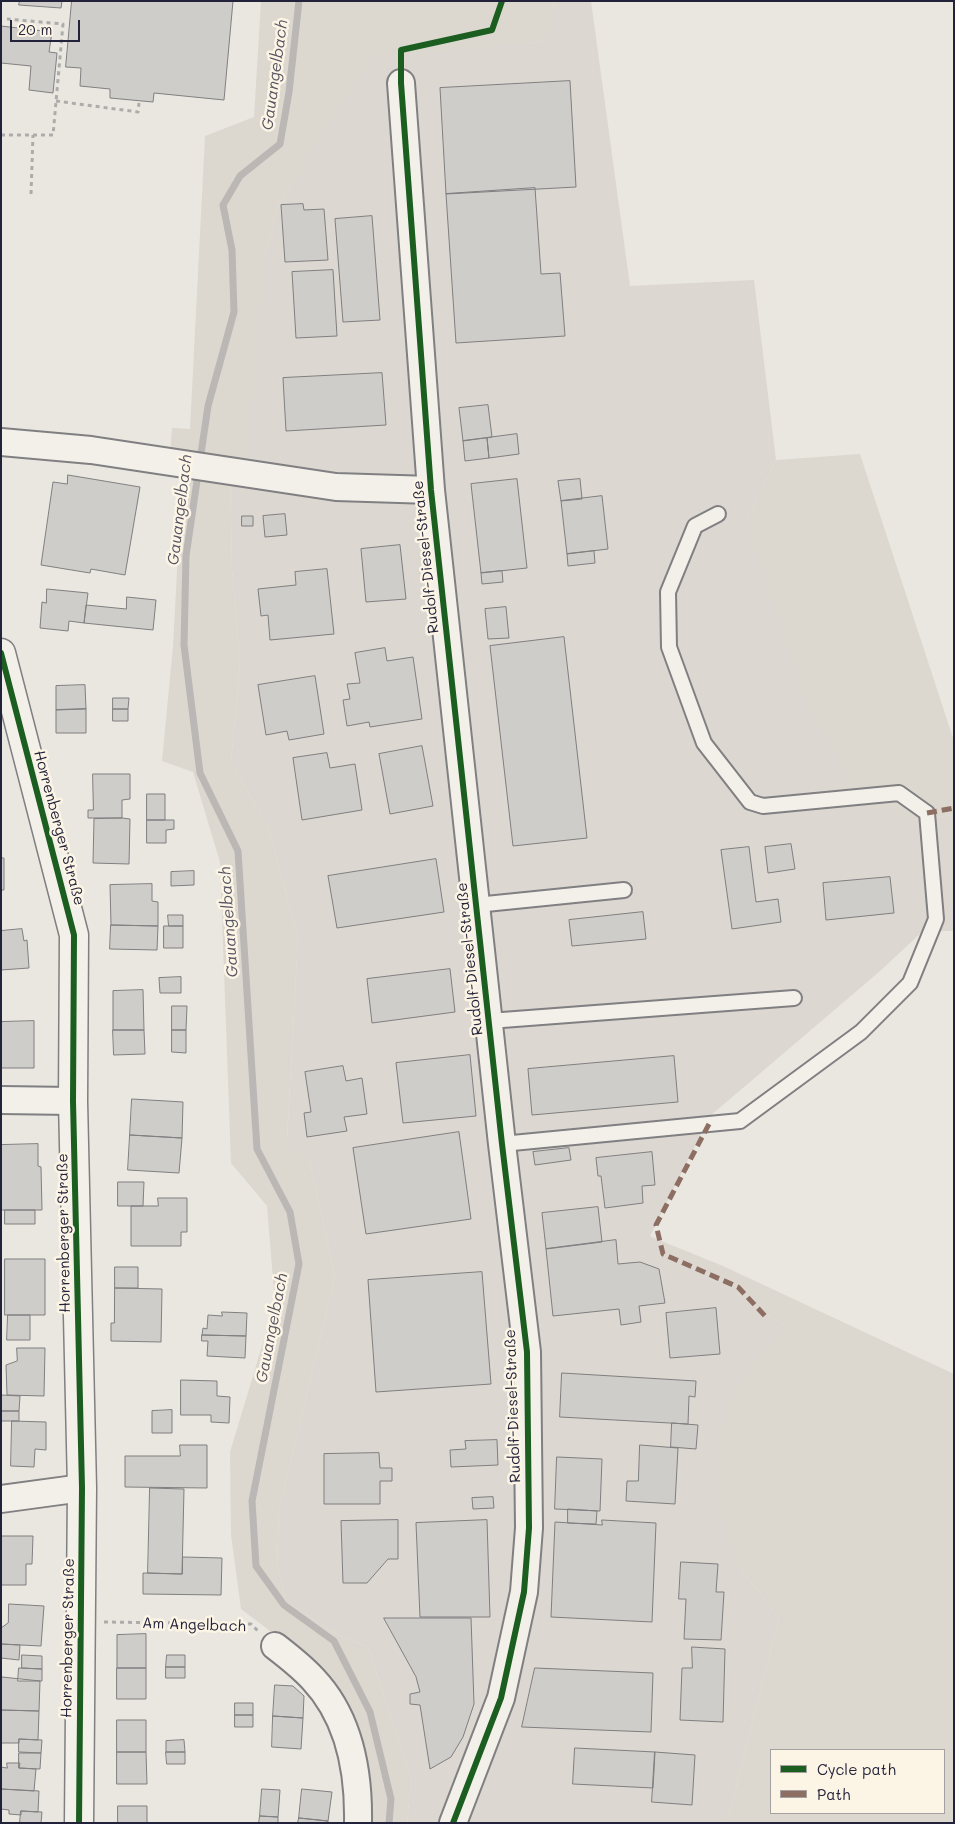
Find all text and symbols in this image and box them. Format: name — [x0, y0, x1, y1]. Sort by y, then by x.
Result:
scale bar — [12, 10, 82, 42]
text: 20 m — [18, 19, 52, 39]
water label: Gauangelbach — [258, 19, 292, 131]
water label: Gauangelbach — [164, 454, 196, 566]
street label: Rudolf-Diesel-Straße — [409, 480, 443, 634]
street label: Horrenberger Straße — [30, 749, 88, 907]
water label: Gauangelbach — [216, 866, 242, 978]
street label: Rudolf-Diesel-Straße — [453, 882, 487, 1036]
street label: Horrenberger Straße — [54, 1153, 74, 1313]
water label: Gauangelbach — [252, 1272, 292, 1384]
street label: Rudolf-Diesel-Straße — [501, 1329, 525, 1483]
street label: Horrenberger Straße — [58, 1558, 78, 1718]
street label: Am Angelbach — [142, 1614, 246, 1636]
legend — [770, 1749, 945, 1814]
text: Cycle path — [817, 1759, 896, 1779]
text: Path — [817, 1784, 851, 1804]

